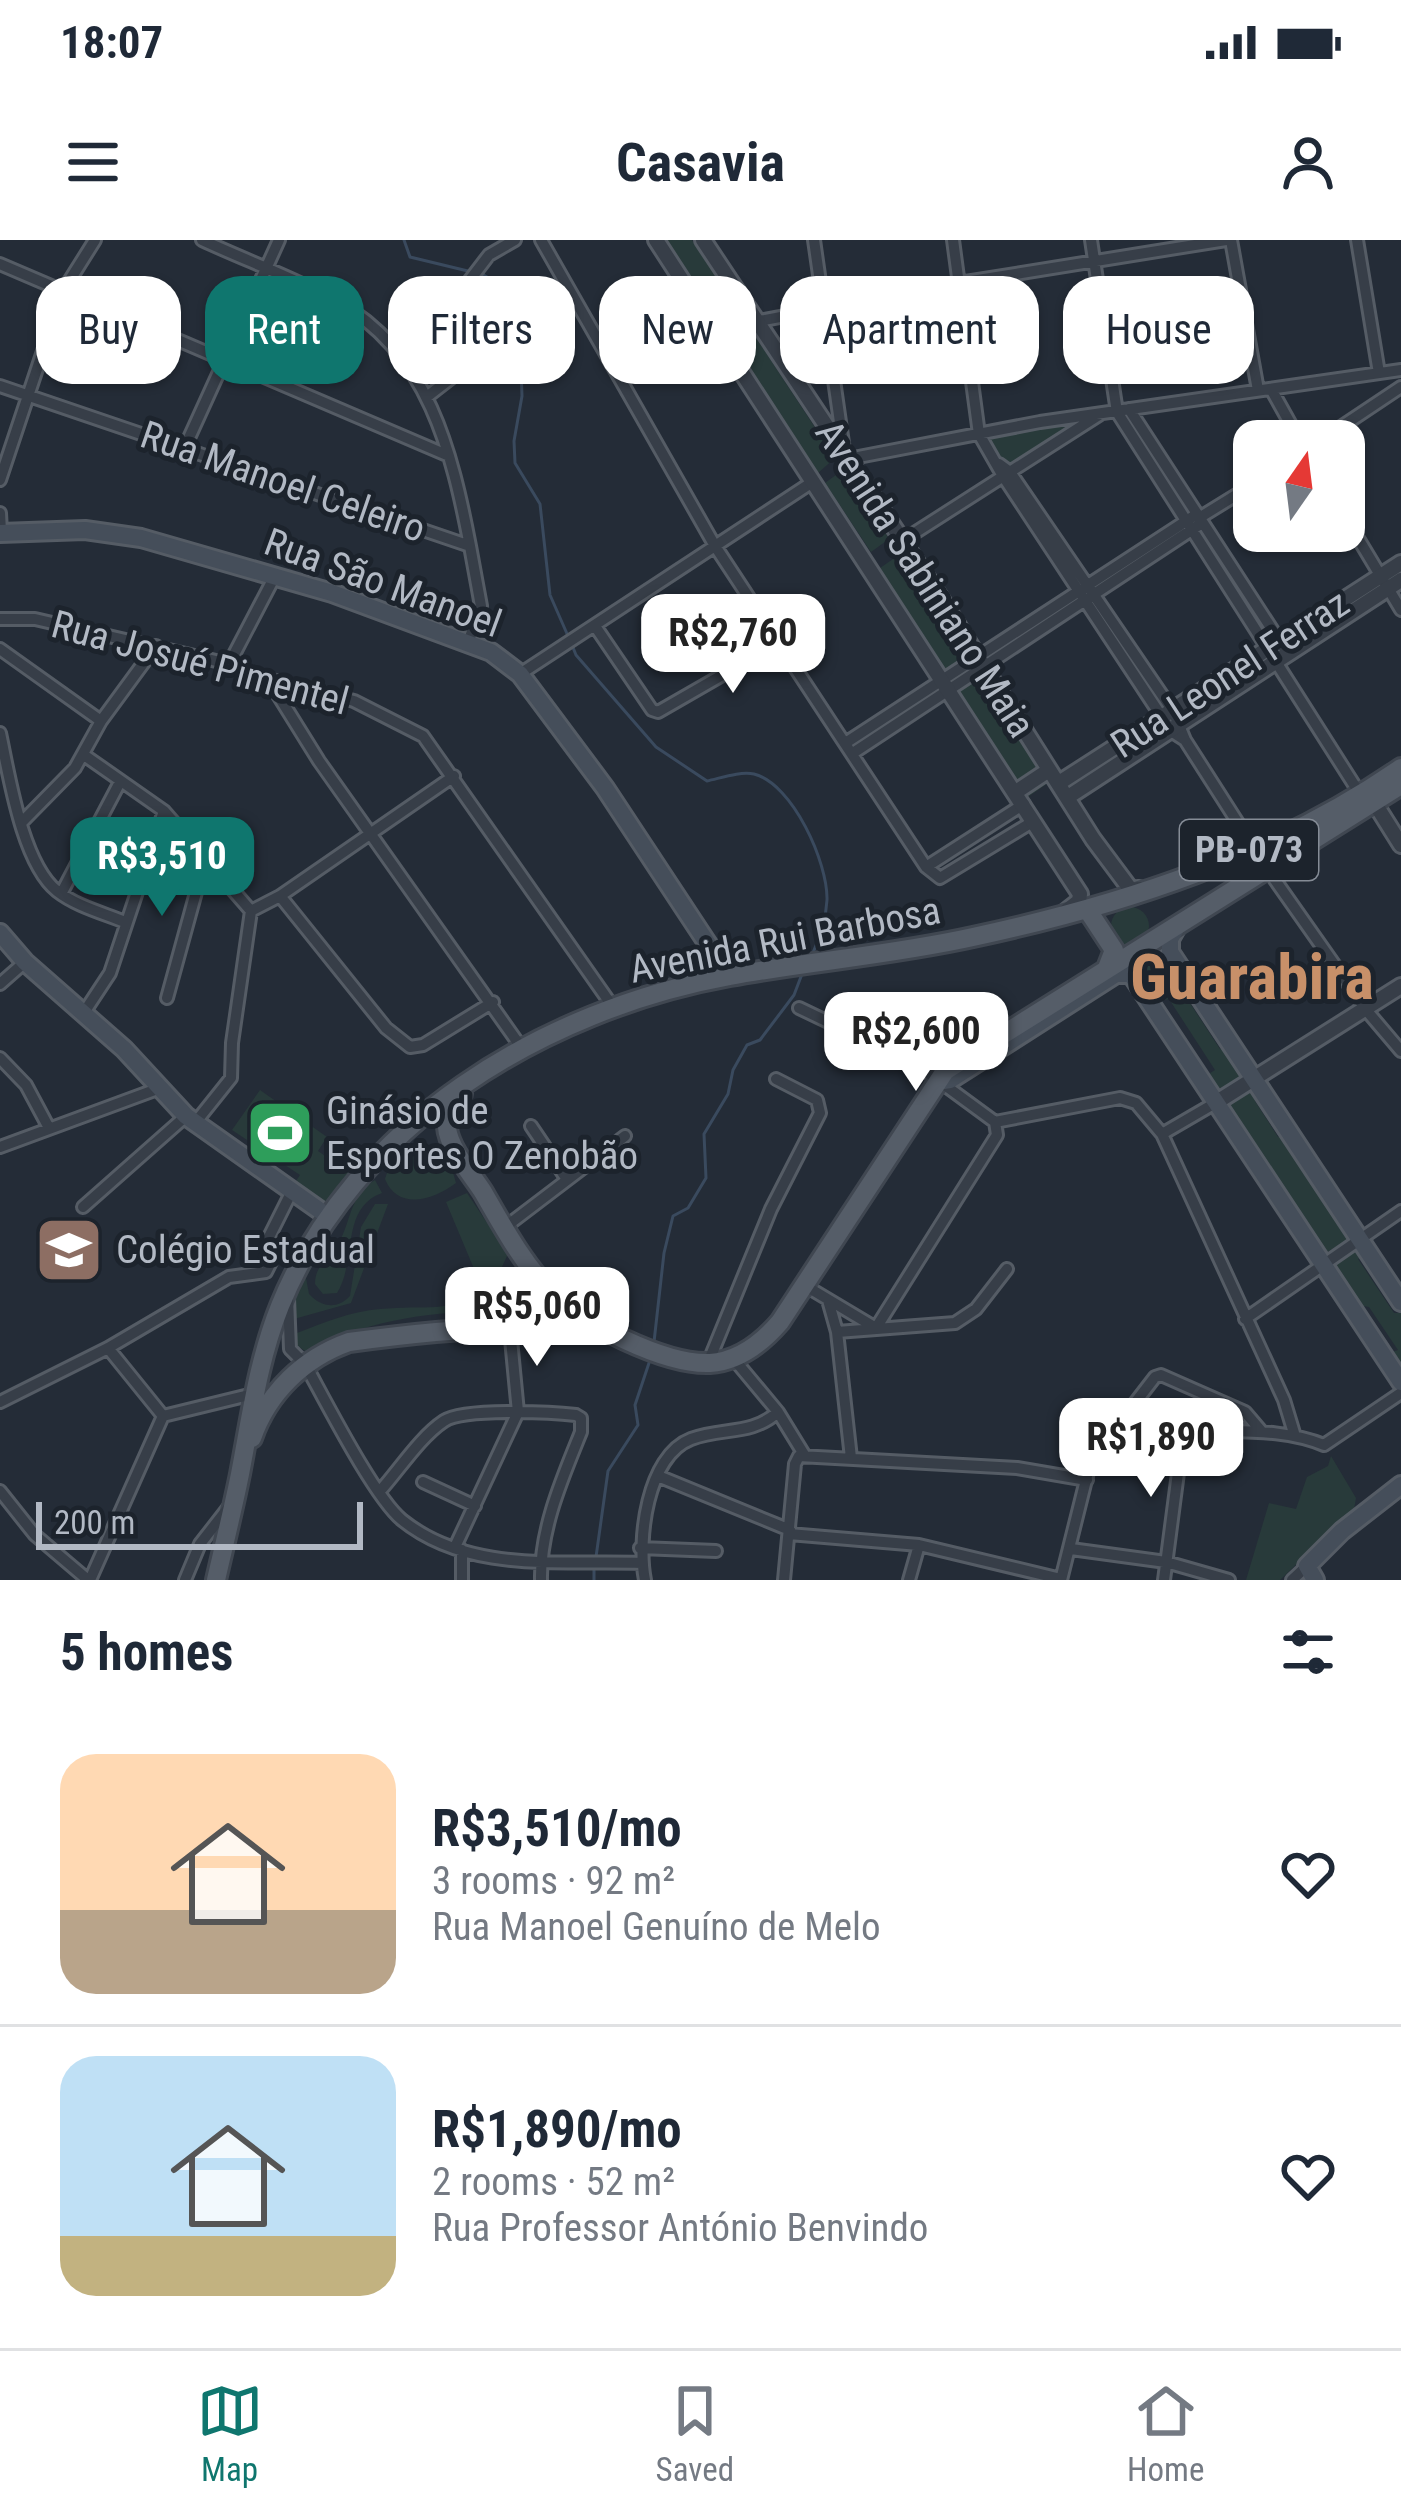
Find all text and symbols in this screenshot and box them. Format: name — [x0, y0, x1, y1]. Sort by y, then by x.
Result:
text: 18:07 — [60, 16, 163, 69]
icon: menu — [60, 129, 126, 195]
icon: person — [1275, 129, 1341, 195]
text: Casavia — [616, 131, 785, 194]
chip: Buy — [36, 276, 181, 384]
chip: Rent — [205, 276, 364, 384]
chip: Filters — [388, 276, 575, 384]
chip: New — [599, 276, 756, 384]
chip: Apartment — [780, 276, 1039, 384]
chip: House — [1063, 276, 1254, 384]
street label: Rua Manoel Celeiro — [135, 412, 431, 552]
street label: Avenida Sabiniano Maia — [806, 412, 1044, 746]
north arrow — [1233, 420, 1365, 552]
map controls — [1233, 420, 1365, 552]
street label: Rua São Manoel — [258, 519, 508, 647]
street label: Rua Leonel Ferraz — [1103, 580, 1357, 768]
pin: R$2,760 — [622, 594, 844, 696]
street label: Rua Josué Pimentel — [47, 601, 353, 725]
text: R$2,760 — [668, 610, 798, 656]
pin: R$3,510 — [51, 817, 273, 919]
road number: PB-073 — [1180, 820, 1318, 880]
text: R$3,510 — [97, 833, 227, 879]
street label: Avenida Rui Barbosa — [626, 887, 944, 993]
district label: Guarabira — [1130, 941, 1374, 1014]
pin: R$2,600 — [805, 992, 1027, 1094]
text: R$2,600 — [851, 1008, 981, 1054]
place label: Ginásio de Esportes O Zenobão — [326, 1088, 638, 1179]
sports icon: Ginásio de Esportes O Zenobão — [245, 1098, 315, 1168]
school or university icon: Colégio Estadual — [34, 1215, 104, 1285]
place label: Colégio Estadual — [116, 1227, 375, 1273]
pin: R$5,060 — [426, 1267, 648, 1369]
text: R$5,060 — [472, 1283, 602, 1329]
pin: R$1,890 — [1040, 1398, 1262, 1500]
text: R$1,890 — [1086, 1414, 1216, 1460]
scale bar — [36, 1496, 363, 1549]
text: 200 m — [54, 1503, 135, 1542]
icon: filters — [1275, 1619, 1341, 1685]
text: 5 homes — [60, 1623, 233, 1682]
text: R$3,510/mo — [432, 1799, 682, 1858]
icon: home — [156, 1802, 300, 1946]
icon: heart — [1275, 1841, 1341, 1907]
text: 3 rooms · 92 m² — [432, 1858, 675, 1904]
text: Rua Manoel Genuíno de Melo — [432, 1904, 880, 1950]
text: R$1,890/mo — [432, 2100, 682, 2159]
icon: home — [156, 2104, 300, 2248]
icon: heart — [1275, 2143, 1341, 2209]
text: 2 rooms · 52 m² — [432, 2159, 675, 2205]
text: Rua Professor António Benvindo — [432, 2205, 928, 2251]
tab: Map — [197, 2378, 263, 2489]
tab: Saved — [656, 2378, 734, 2489]
tab: Home — [1127, 2378, 1204, 2489]

